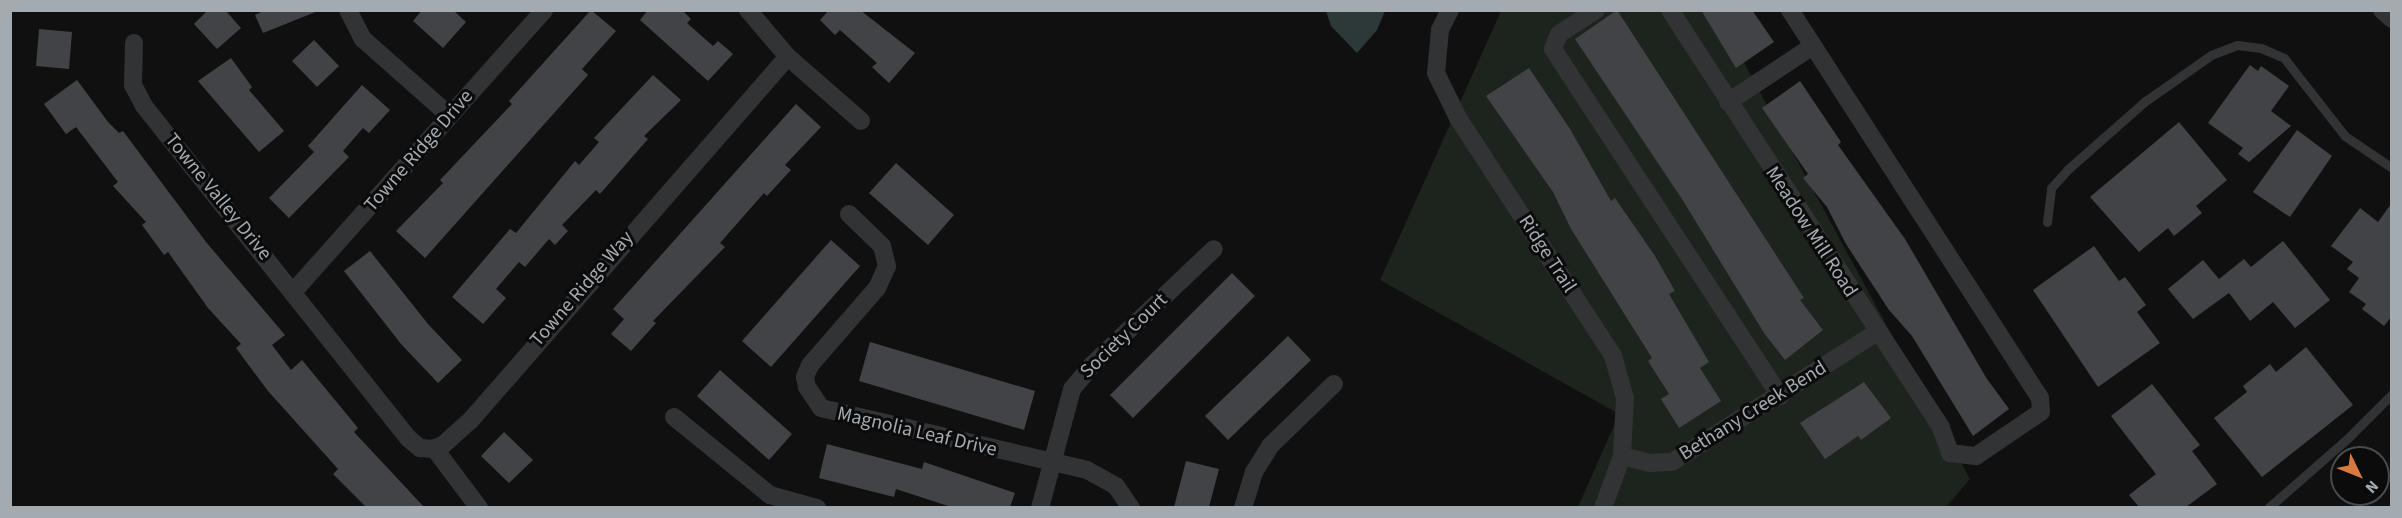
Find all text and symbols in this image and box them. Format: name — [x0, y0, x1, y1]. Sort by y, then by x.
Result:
street label: Towne Ridge Drive — [359, 85, 479, 217]
street label: Towne Valley Drive — [160, 129, 276, 265]
street label: Meadow Mill Road — [1760, 162, 1862, 302]
street label: Ridge Trail — [1513, 211, 1581, 297]
street label: Towne Ridge Way — [525, 226, 639, 352]
street label: Society Court — [1075, 288, 1173, 384]
street label: Bethany Creek Bend — [1675, 356, 1831, 466]
street label: Magnolia Leaf Drive — [835, 402, 999, 462]
north arrow — [2330, 446, 2390, 506]
text: N — [2360, 476, 2383, 498]

